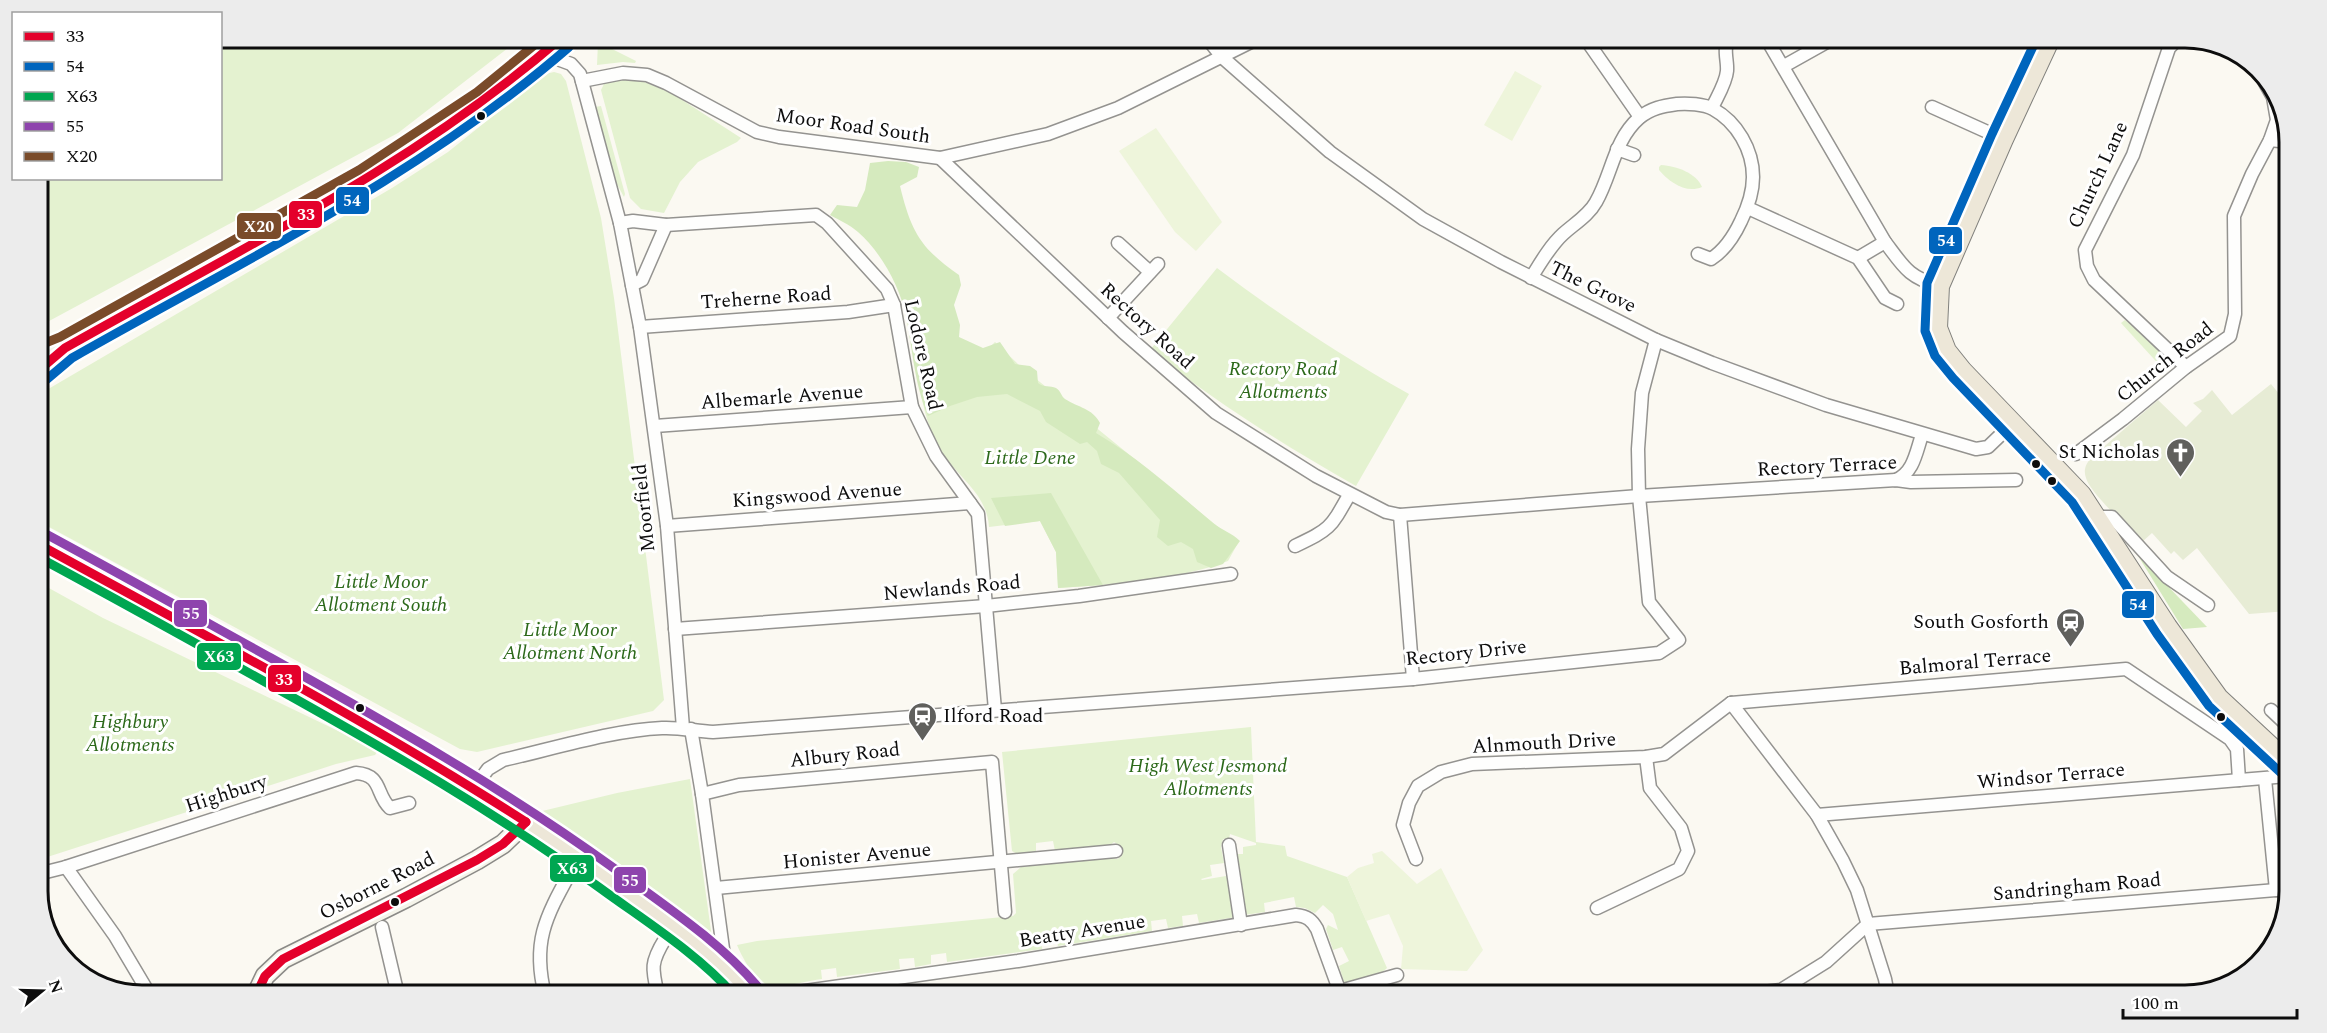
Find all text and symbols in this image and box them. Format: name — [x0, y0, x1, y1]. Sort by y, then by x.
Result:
legend — [12, 12, 222, 180]
text: 33 — [66, 23, 84, 50]
text: 54 — [66, 53, 84, 80]
text: X63 — [66, 83, 97, 110]
street label: Moor Road South — [774, 100, 932, 152]
unlabelled marker — [475, 110, 487, 122]
text: 55 — [66, 113, 84, 140]
street label: Church Lane — [2060, 116, 2136, 234]
text: X20 — [66, 143, 97, 170]
line badge: 54 — [335, 186, 370, 215]
text: 54 — [343, 189, 361, 213]
line badge: 33 — [288, 200, 323, 229]
text: 33 — [297, 203, 315, 227]
line badge: X20 — [236, 212, 282, 240]
text: X20 — [244, 215, 274, 239]
line badge: 54 — [1928, 226, 1963, 255]
text: 54 — [1937, 229, 1955, 253]
street label: The Grove — [1545, 253, 1641, 321]
street label: Rectory Road — [1093, 275, 1201, 377]
street label: Treherne Road — [700, 278, 832, 318]
street label: Lodore Road — [896, 296, 950, 414]
street label: Church Road — [2110, 314, 2220, 410]
park label: Rectory Road Allotments — [1229, 354, 1337, 407]
street label: Albemarle Avenue — [700, 376, 864, 418]
church icon: St Nicholas — [2165, 436, 2197, 478]
place label: St Nicholas — [2059, 437, 2160, 467]
park label: Little Dene — [984, 443, 1076, 473]
street label: Rectory Terrace — [1756, 447, 1898, 485]
unlabelled marker — [2030, 458, 2042, 470]
street label: Moorfield — [624, 462, 664, 554]
street label: Kingswood Avenue — [731, 474, 903, 516]
unlabelled marker — [2046, 475, 2058, 487]
park label: Little Moor Allotment South — [314, 567, 447, 620]
street label: Newlands Road — [882, 567, 1022, 609]
line badge: 54 — [2121, 590, 2155, 619]
text: 54 — [2129, 593, 2147, 617]
line badge: 55 — [173, 599, 208, 628]
text: 55 — [182, 602, 200, 626]
station icon: South Gosforth — [2054, 606, 2086, 648]
place label: South Gosforth — [1913, 607, 2049, 637]
park label: Little Moor Allotment North — [502, 615, 637, 668]
street label: Rectory Drive — [1404, 632, 1528, 674]
street label: Balmoral Terrace — [1898, 640, 2052, 684]
line badge: X63 — [196, 642, 242, 671]
text: X63 — [204, 645, 234, 669]
line badge: 33 — [267, 664, 302, 693]
text: 33 — [275, 668, 293, 692]
station icon: Ilford Road — [906, 700, 938, 742]
place label: Ilford Road — [943, 701, 1044, 731]
unlabelled marker — [354, 702, 366, 714]
park label: Highbury Allotments — [85, 707, 174, 760]
unlabelled marker — [2215, 711, 2227, 723]
street label: Alnmouth Drive — [1471, 724, 1617, 762]
street label: Albury Road — [788, 734, 902, 776]
park label: High West Jesmond Allotments — [1129, 751, 1287, 804]
street label: Windsor Terrace — [1976, 755, 2126, 797]
street label: Highbury — [181, 766, 272, 821]
street label: Honister Avenue — [781, 835, 933, 877]
street label: Osborne Road — [314, 844, 440, 928]
line badge: X63 — [549, 854, 595, 883]
text: X63 — [557, 857, 587, 881]
street label: Sandringham Road — [1992, 865, 2162, 909]
line badge: 55 — [613, 866, 647, 894]
text: 55 — [621, 869, 639, 893]
unlabelled marker — [389, 896, 401, 908]
street label: Beatty Avenue — [1017, 906, 1147, 956]
north arrow — [12, 961, 72, 1021]
text: N — [42, 976, 69, 997]
scale bar — [2123, 982, 2297, 1020]
text: 100 m — [2132, 990, 2179, 1017]

